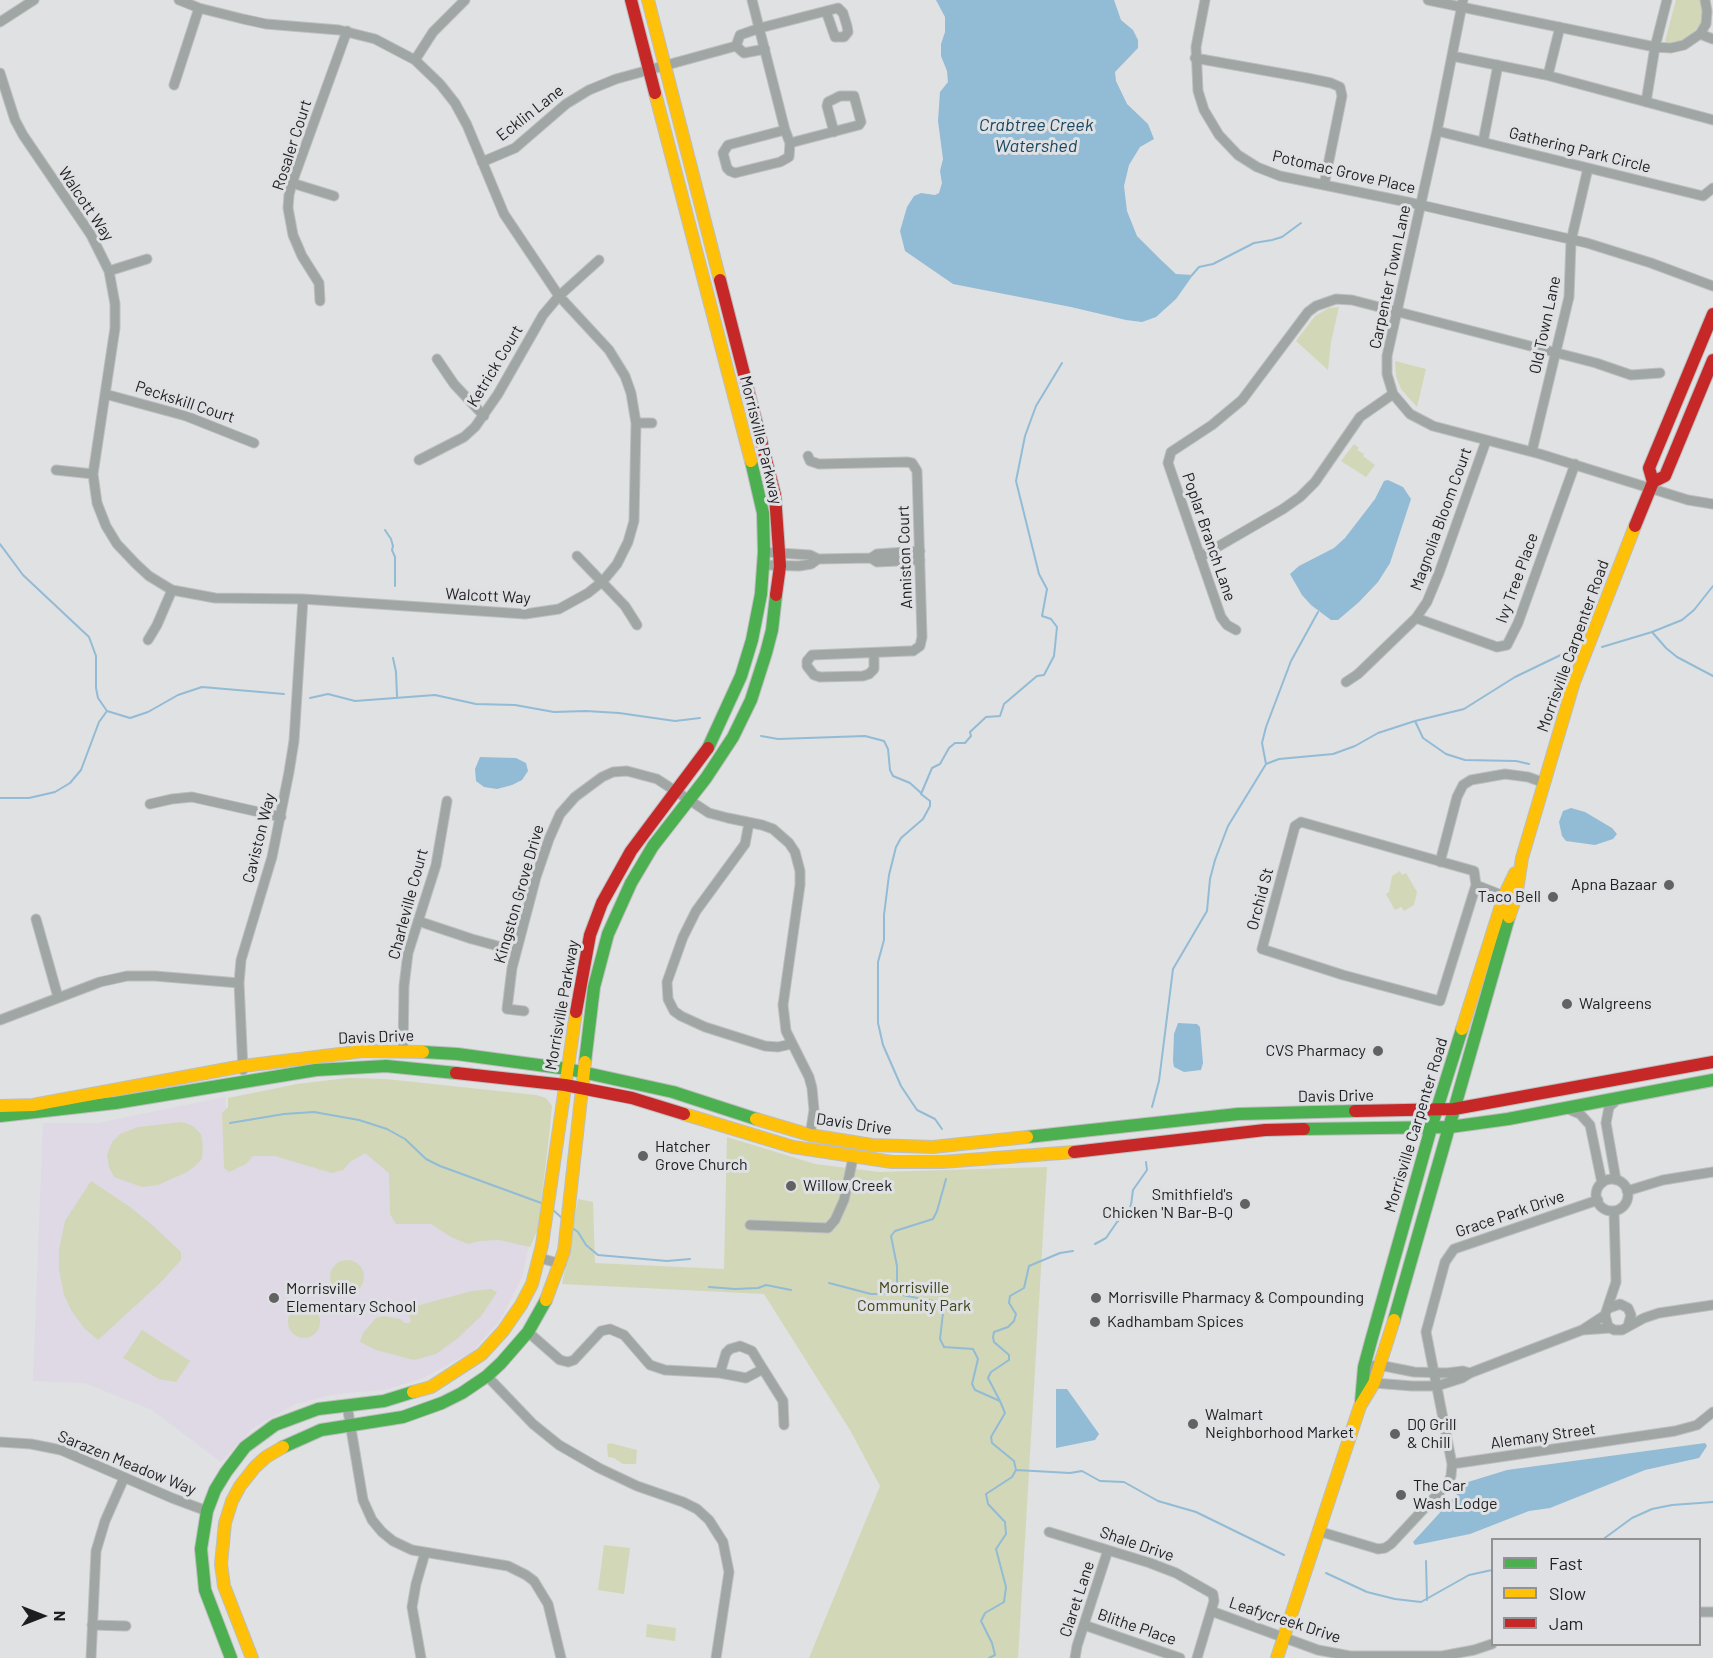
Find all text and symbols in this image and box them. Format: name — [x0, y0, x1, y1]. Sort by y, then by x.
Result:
street label: Ecklin Lane — [493, 81, 567, 145]
street label: Rosaler Court — [268, 97, 316, 193]
water label: Crabtree Creek Watershed — [979, 114, 1093, 156]
street label: Gathering Park Circle — [1507, 123, 1653, 177]
street label: Potomac Grove Place — [1271, 146, 1417, 198]
street label: Walcott Way — [54, 163, 118, 245]
street label: Carpenter Town Lane — [1365, 203, 1415, 351]
street label: Old Town Lane — [1525, 274, 1565, 376]
street label: Ketrick Court — [463, 322, 527, 410]
street label: Morrisville Parkway — [736, 374, 786, 506]
street label: Peckskill Court — [133, 377, 237, 427]
street label: Magnolia Bloom Court — [1406, 445, 1476, 593]
street label: Poplar Branch Lane — [1178, 470, 1240, 604]
street label: Anniston Court — [894, 505, 916, 609]
street label: Ivy Tree Place — [1492, 530, 1542, 626]
street label: Morrisville Carpenter Road — [1533, 557, 1613, 735]
street label: Walcott Way — [445, 584, 531, 608]
street label: Caviston Way — [239, 791, 279, 885]
street label: Kingston Grove Drive — [490, 822, 548, 966]
street label: Charleville Court — [384, 846, 432, 962]
street label: Orchid St — [1242, 866, 1278, 932]
place label: Apna Bazaar — [1571, 875, 1657, 895]
marker: Apna Bazaar — [1662, 878, 1676, 892]
place label: Taco Bell — [1478, 887, 1541, 907]
marker: Taco Bell — [1546, 890, 1560, 904]
street label: Morrisville Parkway — [541, 938, 583, 1072]
place label: Walgreens — [1579, 994, 1652, 1014]
marker: Walgreens — [1560, 997, 1574, 1011]
street label: Davis Drive — [338, 1026, 414, 1048]
street label: Morrisville Carpenter Road — [1380, 1035, 1452, 1215]
place label: CVS Pharmacy — [1265, 1041, 1366, 1061]
marker: CVS Pharmacy — [1371, 1044, 1385, 1058]
street label: Davis Drive — [1298, 1086, 1374, 1106]
street label: Davis Drive — [815, 1109, 893, 1139]
place label: Hatcher Grove Church — [655, 1137, 748, 1175]
marker: Hatcher Grove Church — [636, 1149, 650, 1163]
place label: Willow Creek — [803, 1176, 892, 1196]
marker: Willow Creek — [784, 1179, 798, 1193]
place label: Smithfield's Chicken 'N Bar-B-Q — [1102, 1185, 1233, 1223]
street label: Grace Park Drive — [1453, 1186, 1567, 1242]
marker: Smithfield's Chicken 'N Bar-B-Q — [1238, 1197, 1252, 1211]
park label: Morrisville Community Park — [857, 1278, 971, 1316]
place label: Morrisville Elementary School — [286, 1279, 416, 1317]
place label: Morrisville Pharmacy & Compounding — [1108, 1288, 1364, 1308]
marker: Morrisville Elementary School — [267, 1291, 281, 1305]
marker: Morrisville Pharmacy & Compounding — [1089, 1291, 1103, 1305]
place label: Kadhambam Spices — [1107, 1312, 1244, 1332]
marker: Kadhambam Spices — [1088, 1315, 1102, 1329]
place label: Walmart Neighborhood Market — [1205, 1405, 1354, 1443]
place label: DQ Grill & Chill — [1407, 1415, 1456, 1453]
marker: Walmart Neighborhood Market — [1186, 1417, 1200, 1431]
street label: Alemany Street — [1489, 1419, 1597, 1453]
street label: Sarazen Meadow Way — [55, 1426, 199, 1500]
marker: DQ Grill & Chill — [1388, 1427, 1402, 1441]
place label: The Car Wash Lodge — [1413, 1476, 1498, 1514]
marker: The Car Wash Lodge — [1394, 1488, 1408, 1502]
street label: Shale Drive — [1097, 1522, 1177, 1566]
legend — [1491, 1538, 1701, 1646]
text: Fast — [1549, 1552, 1583, 1574]
street label: Claret Lane — [1056, 1558, 1098, 1640]
text: Slow — [1549, 1582, 1586, 1604]
north arrow — [12, 1586, 72, 1646]
street label: Leafycreek Drive — [1227, 1593, 1343, 1647]
street label: Blithe Place — [1095, 1605, 1179, 1649]
text: N — [51, 1611, 70, 1621]
text: Jam — [1549, 1612, 1583, 1634]

